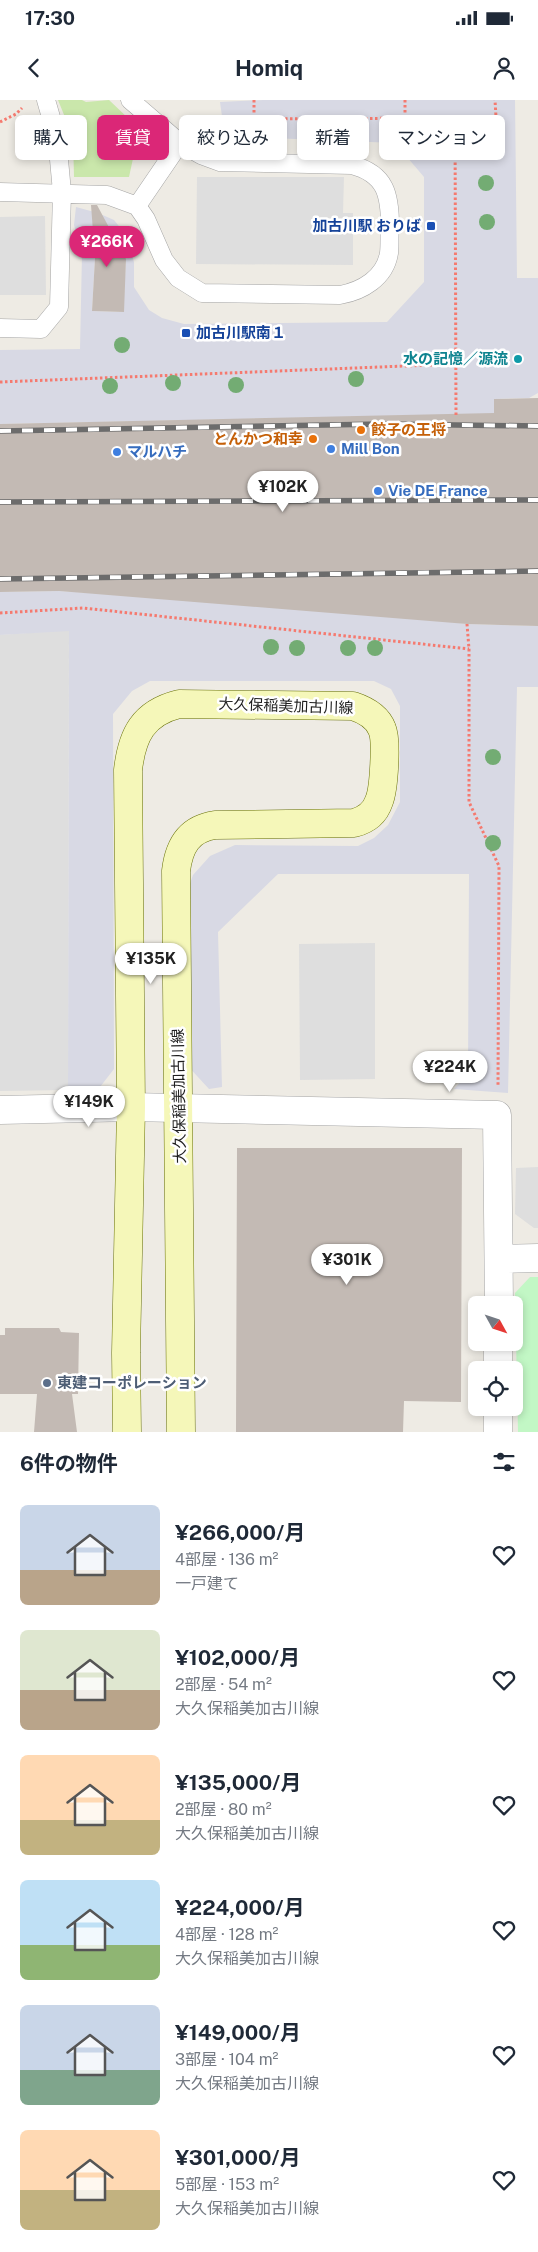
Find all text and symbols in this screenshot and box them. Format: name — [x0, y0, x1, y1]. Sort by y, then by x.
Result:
text: 17:30 — [25, 7, 75, 29]
icon: back — [20, 54, 48, 82]
icon: person — [490, 54, 518, 82]
text: Homiq — [235, 55, 303, 81]
chip: 購入 — [15, 115, 87, 160]
chip: 賃貸 — [97, 115, 169, 160]
chip: 絞り込み — [179, 115, 287, 160]
chip: 新着 — [297, 115, 369, 160]
chip: マンション — [379, 115, 505, 160]
place label: 加古川駅 おりば — [313, 217, 421, 234]
marker: 加古川駅 おりば — [425, 220, 437, 232]
pin: ¥266K — [72, 226, 142, 268]
text: ¥266K — [80, 232, 134, 251]
place label: 加古川駅南１ — [196, 324, 286, 341]
marker: 加古川駅南１ — [180, 327, 192, 339]
place label: 水の記憶／源流 — [403, 350, 508, 367]
marker: 水の記憶／源流 — [512, 353, 524, 365]
place label: 餃子の王将 — [371, 421, 446, 438]
marker: 餃子の王将 — [355, 424, 367, 436]
place label: とんかつ和幸 — [213, 430, 303, 447]
marker: とんかつ和幸 — [307, 433, 319, 445]
place label: Mill Bon — [341, 440, 400, 457]
place label: マルハチ — [127, 443, 187, 460]
marker: Mill Bon — [325, 443, 337, 455]
marker: マルハチ — [111, 446, 123, 458]
pin: ¥102K — [248, 470, 318, 513]
text: ¥102K — [258, 477, 308, 496]
place label: Vie DE France — [388, 482, 488, 499]
marker: Vie DE France — [372, 485, 384, 497]
street label: 大久保稲美加古川線 — [218, 695, 354, 716]
pin: ¥135K — [116, 942, 186, 985]
text: ¥135K — [126, 949, 176, 968]
street label: 大久保稲美加古川線 — [169, 1028, 188, 1164]
pin: ¥224K — [415, 1050, 485, 1093]
text: ¥224K — [424, 1057, 476, 1076]
pin: ¥149K — [54, 1086, 124, 1128]
text: ¥149K — [64, 1092, 114, 1111]
pin: ¥301K — [312, 1244, 382, 1286]
text: ¥301K — [322, 1250, 372, 1269]
north arrow — [468, 1296, 522, 1351]
map controls — [468, 1296, 523, 1416]
button: locate — [468, 1361, 523, 1416]
place label: 東建コーポレーション — [57, 1374, 207, 1391]
marker: 東建コーポレーション — [41, 1377, 53, 1389]
icon: filters — [490, 1448, 518, 1476]
text: 6件の物件 — [20, 1451, 118, 1476]
text: ¥266,000/月 — [175, 1520, 305, 1545]
icon: home — [60, 1525, 120, 1585]
icon: heart — [490, 1541, 518, 1569]
text: 4部屋 · 136 m² — [175, 1550, 278, 1569]
text: 一戸建て — [175, 1574, 239, 1593]
text: ¥102,000/月 — [175, 1645, 300, 1670]
icon: home — [60, 1650, 120, 1710]
icon: heart — [490, 1666, 518, 1694]
text: 2部屋 · 54 m² — [175, 1675, 272, 1694]
text: 大久保稲美加古川線 — [175, 1699, 319, 1718]
text: ¥135,000/月 — [175, 1770, 301, 1795]
icon: home — [60, 1775, 120, 1835]
icon: heart — [490, 1791, 518, 1819]
text: 2部屋 · 80 m² — [175, 1800, 272, 1819]
text: 大久保稲美加古川線 — [175, 1824, 319, 1843]
text: ¥224,000/月 — [175, 1895, 305, 1920]
icon: home — [60, 1900, 120, 1960]
icon: heart — [490, 1916, 518, 1944]
text: 4部屋 · 128 m² — [175, 1925, 278, 1944]
text: 大久保稲美加古川線 — [175, 1949, 319, 1968]
text: ¥149,000/月 — [175, 2020, 301, 2045]
icon: home — [60, 2025, 120, 2085]
icon: heart — [490, 2041, 518, 2069]
text: 3部屋 · 104 m² — [175, 2050, 278, 2069]
text: 大久保稲美加古川線 — [175, 2074, 319, 2093]
text: ¥301,000/月 — [175, 2145, 301, 2170]
icon: home — [60, 2150, 120, 2210]
icon: heart — [490, 2166, 518, 2194]
text: 5部屋 · 153 m² — [175, 2175, 279, 2194]
text: 大久保稲美加古川線 — [175, 2199, 319, 2218]

